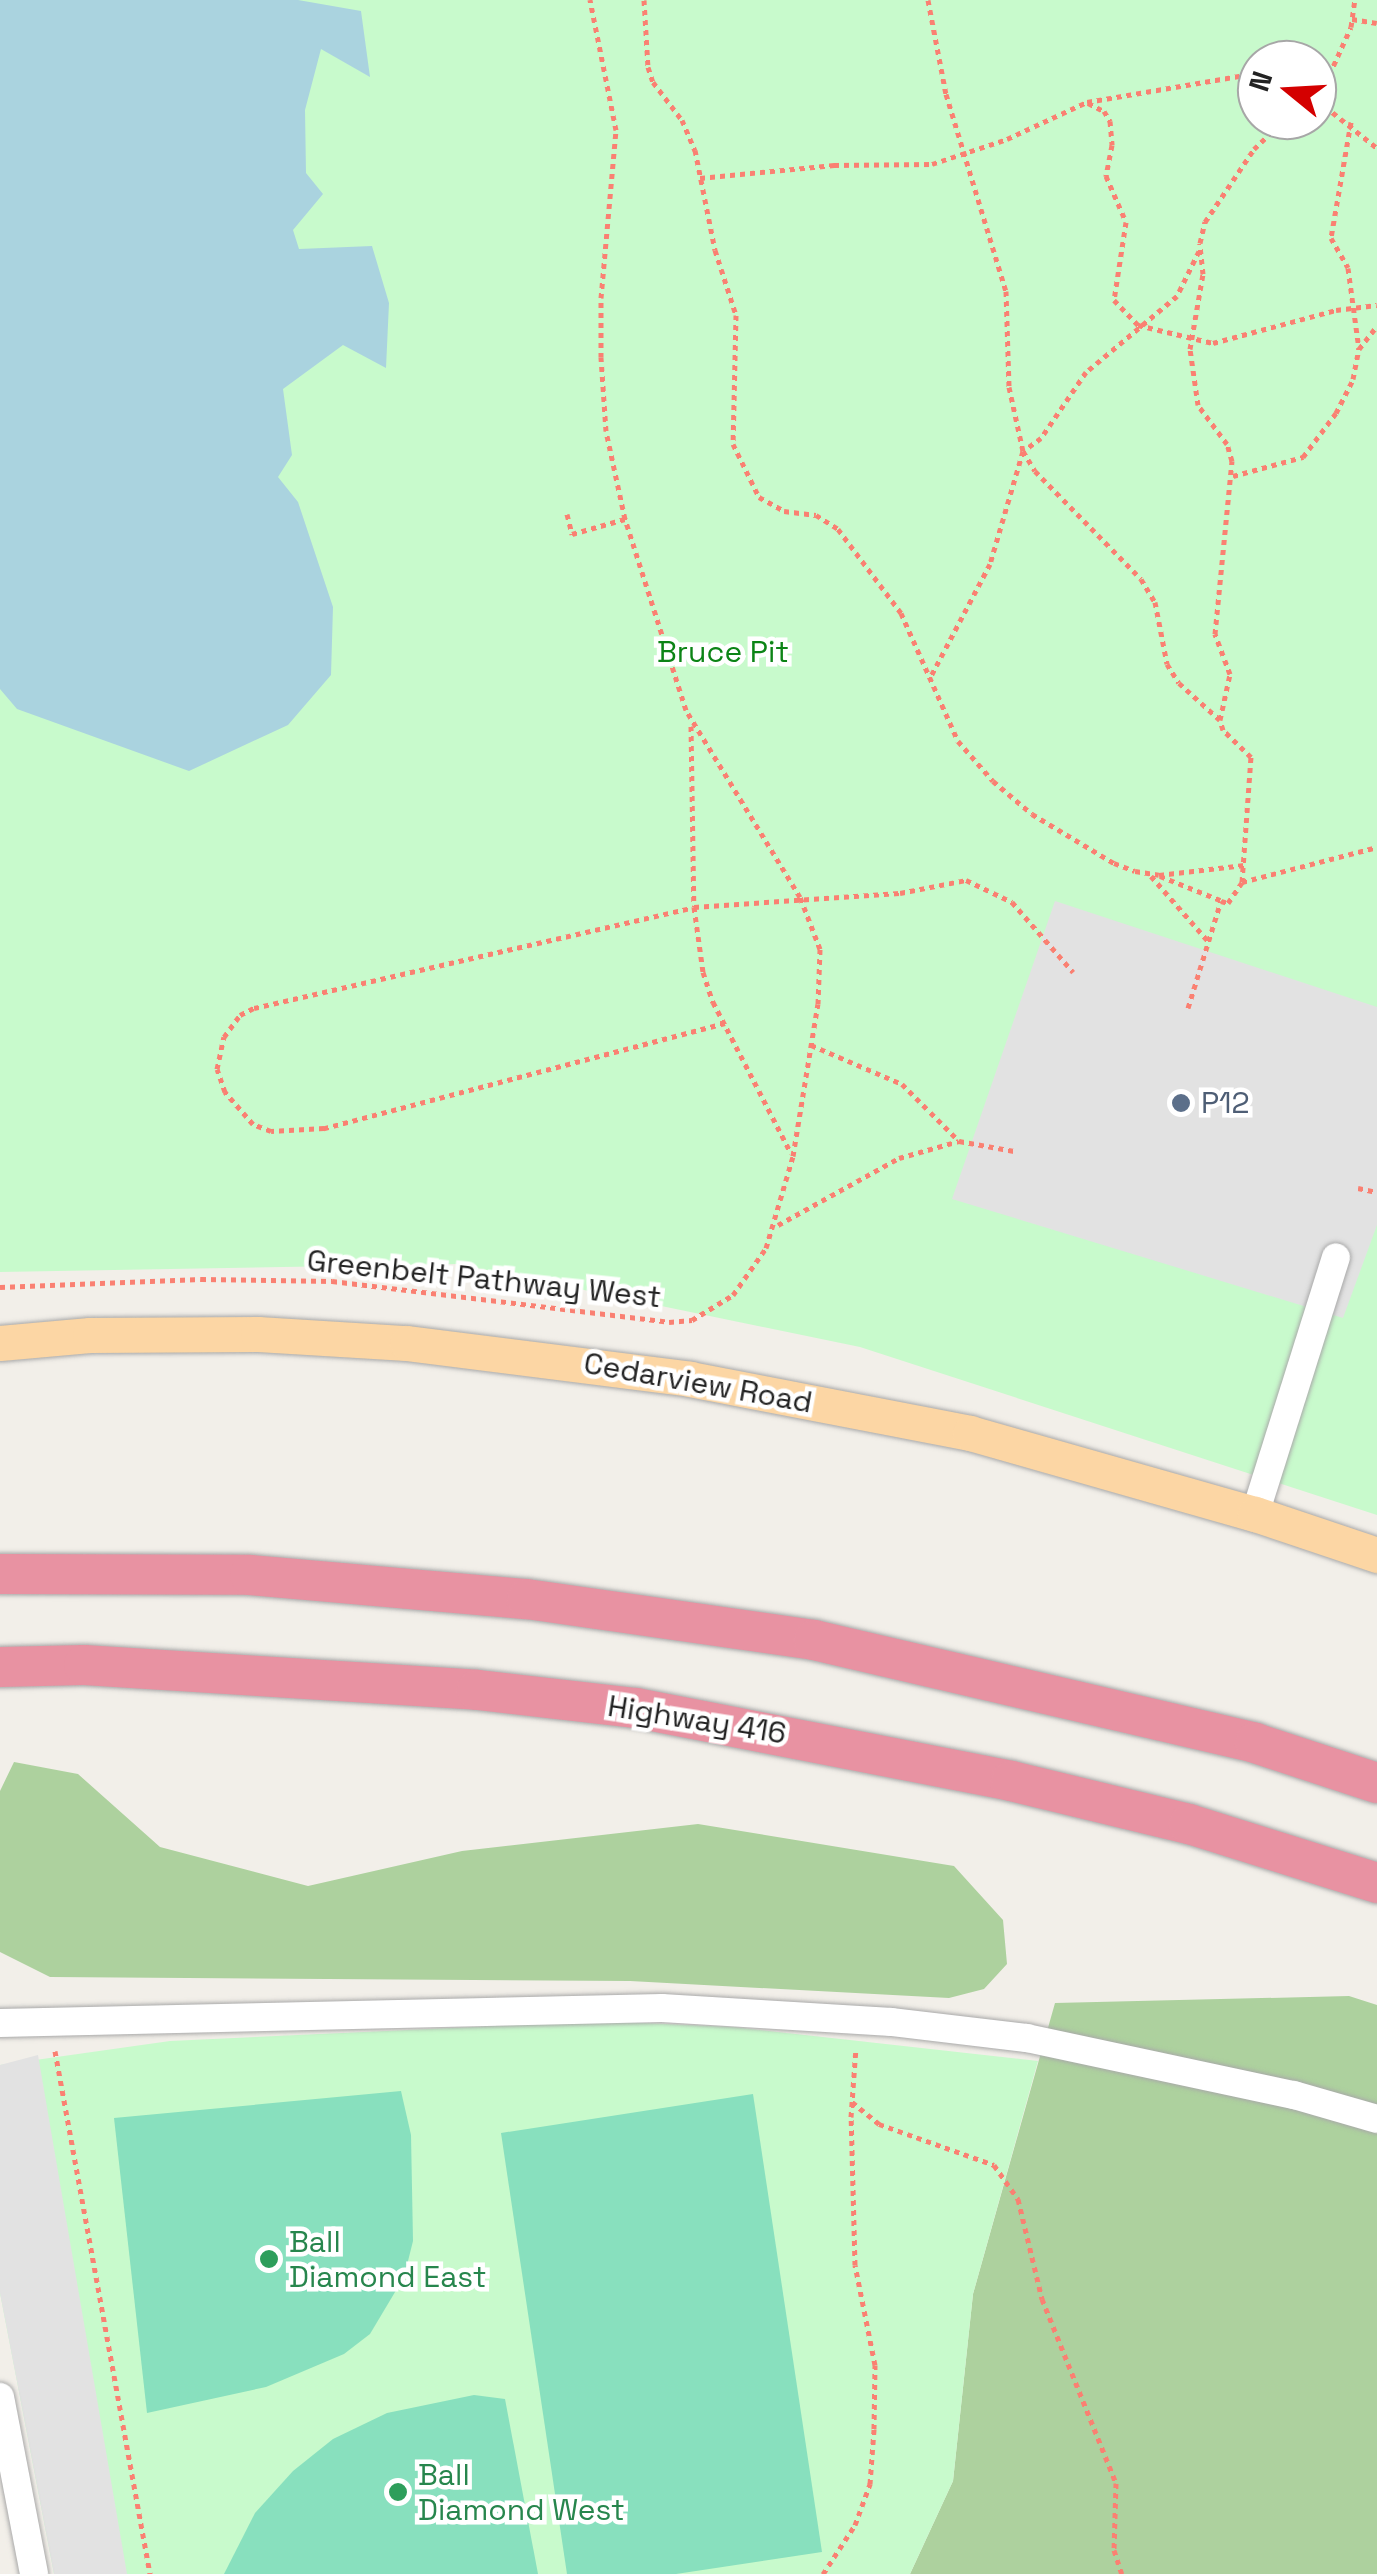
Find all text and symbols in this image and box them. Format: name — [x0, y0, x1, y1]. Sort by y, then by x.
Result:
north arrow — [1237, 40, 1337, 140]
text: N — [1240, 67, 1280, 96]
park label: Bruce Pit — [657, 634, 789, 670]
place label: P12 — [1201, 1085, 1250, 1121]
marker: P12 — [1170, 1092, 1192, 1114]
street label: Greenbelt Pathway West — [305, 1242, 663, 1316]
street label: Cedarview Road — [581, 1345, 815, 1421]
street label: Highway 416 — [605, 1688, 789, 1752]
place label: Ball Diamond East — [289, 2224, 487, 2294]
marker: Ball Diamond East — [258, 2248, 280, 2270]
place label: Ball Diamond West — [418, 2457, 625, 2528]
marker: Ball Diamond West — [387, 2481, 409, 2503]

